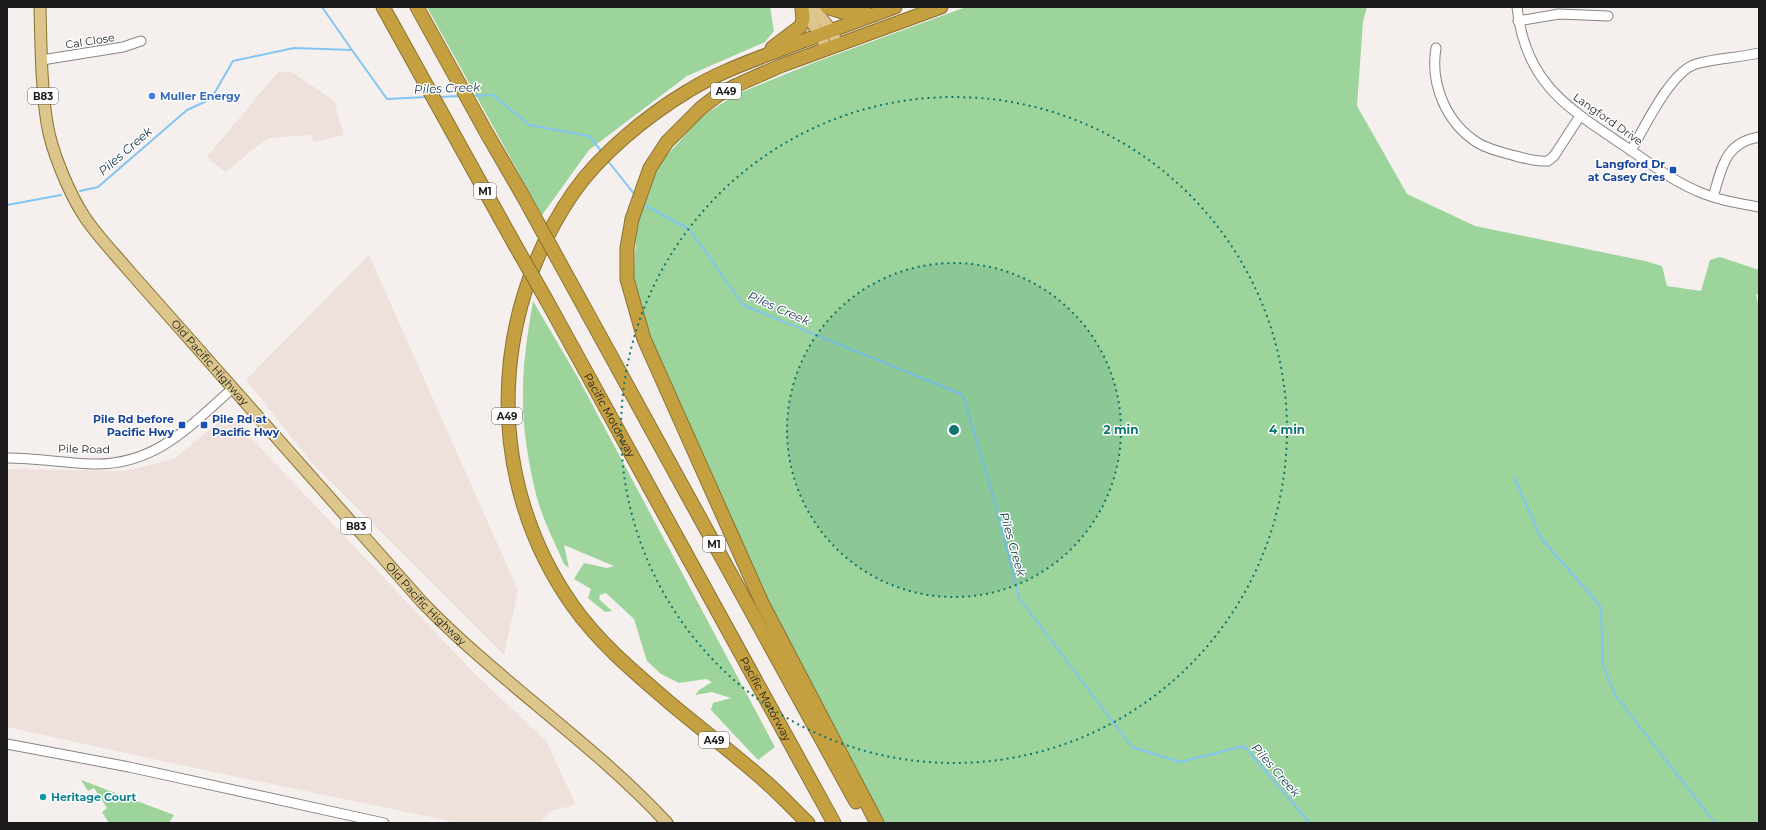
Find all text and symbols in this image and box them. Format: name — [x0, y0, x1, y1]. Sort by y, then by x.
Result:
street label: Cal Close — [64, 30, 116, 52]
water label: Piles Creek — [414, 79, 481, 97]
road number: A49 — [711, 83, 741, 99]
road number: B83 — [28, 88, 58, 104]
place label: Muller Energy — [160, 89, 241, 103]
street label: Langford Drive — [1570, 90, 1646, 148]
marker: Muller Energy — [147, 91, 157, 101]
water label: Piles Creek — [95, 123, 156, 178]
place label: Langford Dr at Casey Cres — [1588, 157, 1665, 184]
marker: Langford Dr at Casey Cres — [1668, 165, 1678, 175]
road number: M1 — [474, 183, 496, 199]
water label: Piles Creek — [746, 288, 813, 329]
street label: Old Pacific Highway — [168, 316, 252, 408]
street label: Pacific Motorway — [581, 370, 638, 459]
road number: A49 — [492, 408, 522, 424]
place label: Pile Rd before Pacific Hwy — [93, 412, 174, 439]
place label: Pile Rd at Pacific Hwy — [212, 412, 280, 439]
marker: Pile Rd before Pacific Hwy — [177, 420, 187, 430]
marker: Pile Rd at Pacific Hwy — [199, 420, 209, 430]
text: 2 min — [1104, 422, 1138, 437]
text: 4 min — [1269, 422, 1305, 437]
centre of rings — [947, 423, 961, 437]
street label: Pile Road — [58, 442, 110, 456]
water label: Piles Creek — [997, 510, 1030, 579]
road number: B83 — [341, 518, 371, 534]
road number: M1 — [703, 536, 725, 552]
street label: Old Pacific Highway — [383, 559, 469, 648]
street label: Pacific Motorway — [737, 654, 795, 743]
road number: A49 — [699, 732, 729, 748]
water label: Piles Creek — [1249, 740, 1304, 801]
place label: Heritage Court — [51, 790, 136, 804]
marker: Heritage Court — [38, 792, 48, 802]

